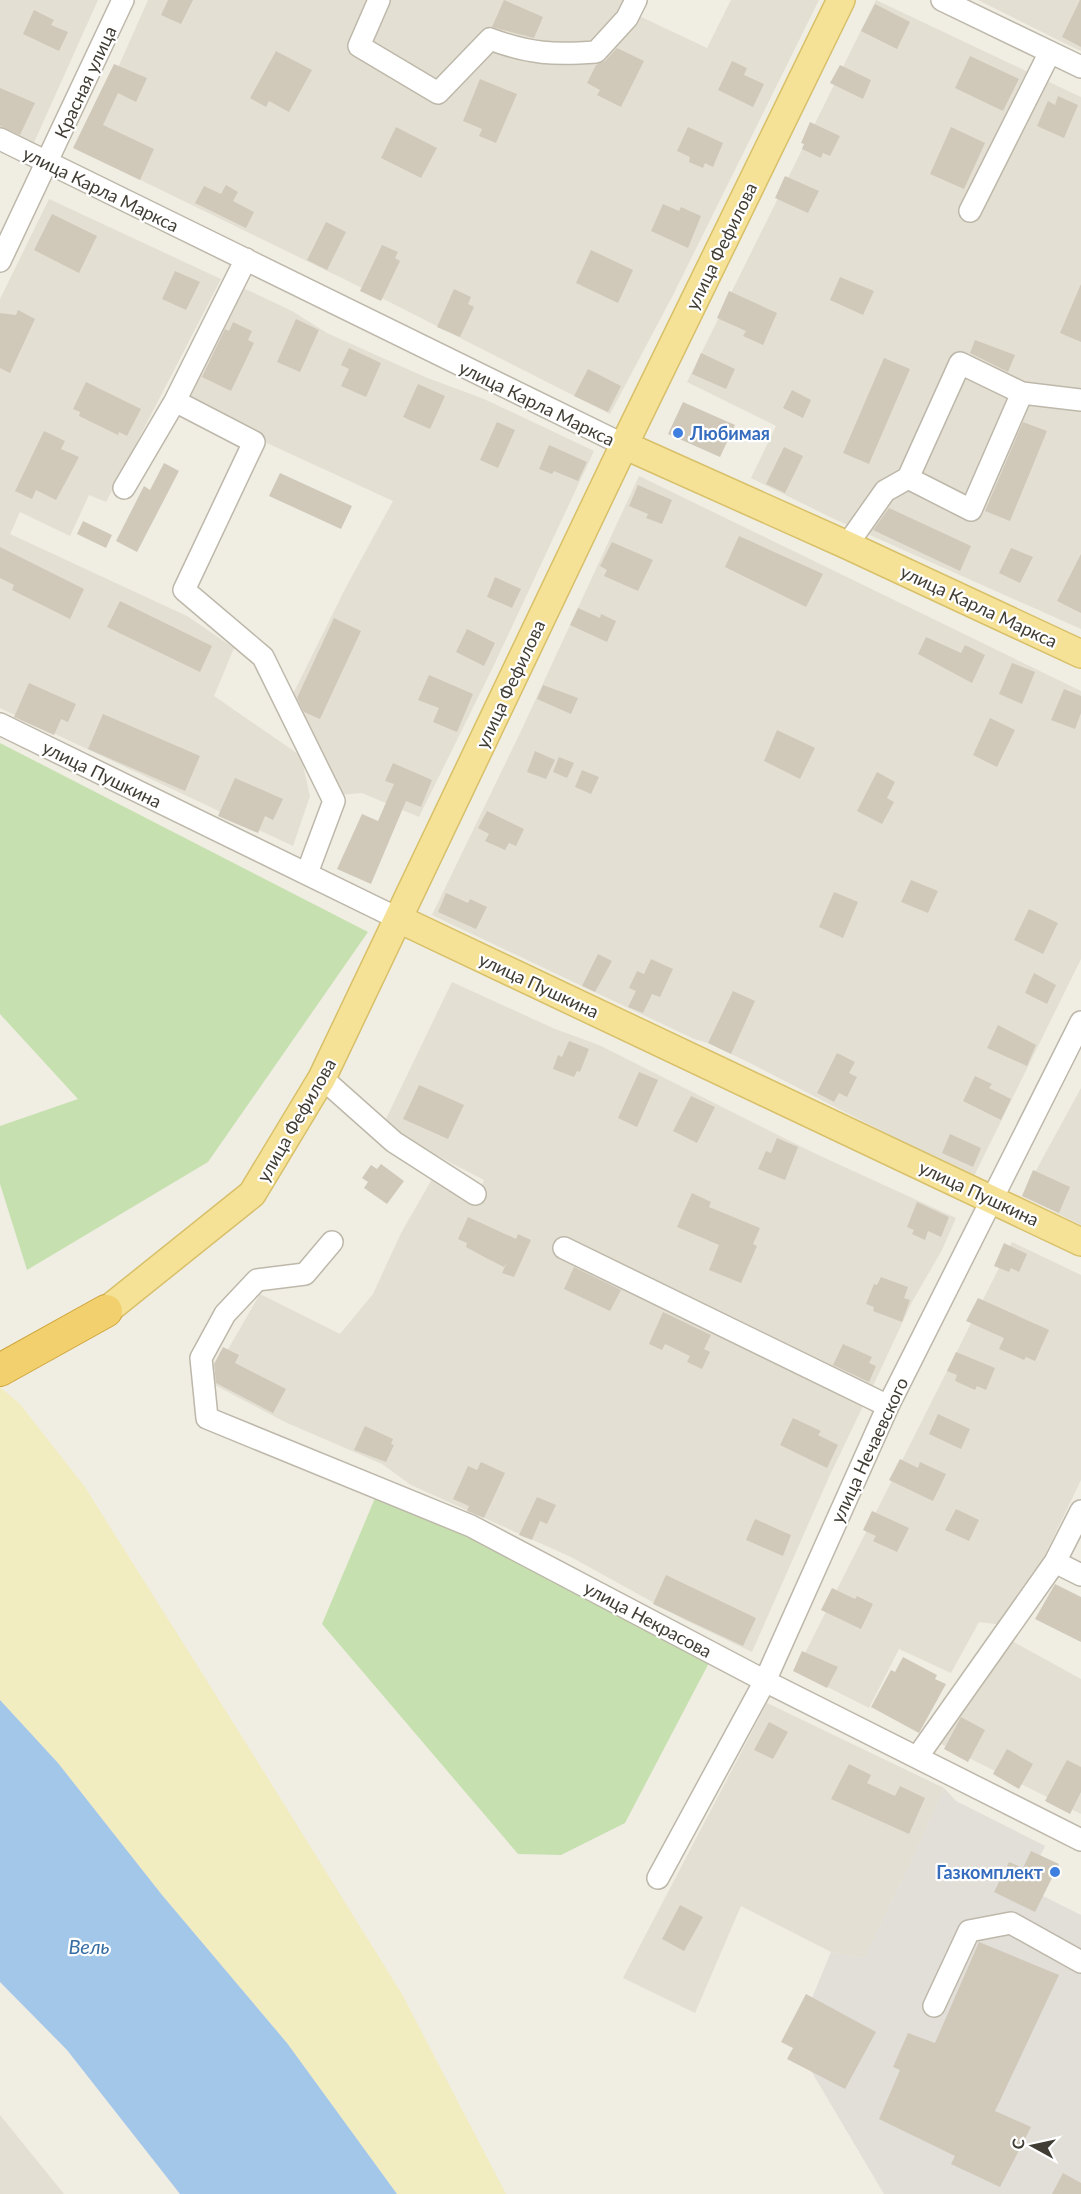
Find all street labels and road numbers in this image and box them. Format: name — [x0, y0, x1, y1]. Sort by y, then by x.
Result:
street label: Красная улица — [49, 22, 121, 142]
street label: улица Карла Маркса — [20, 142, 182, 236]
street label: улица Фефилова — [681, 179, 761, 313]
street label: улица Карла Маркса — [456, 356, 618, 450]
street label: улица Карла Маркса — [897, 560, 1061, 652]
street label: улица Фефилова — [471, 616, 549, 752]
street label: улица Пушкина — [39, 736, 165, 812]
street label: улица Пушкина — [476, 948, 602, 1022]
street label: улица Фефилова — [252, 1054, 340, 1186]
street label: улица Пушкина — [916, 1156, 1042, 1230]
street label: улица Нечаевского — [826, 1374, 912, 1526]
street label: улица Некрасова — [580, 1576, 716, 1662]

